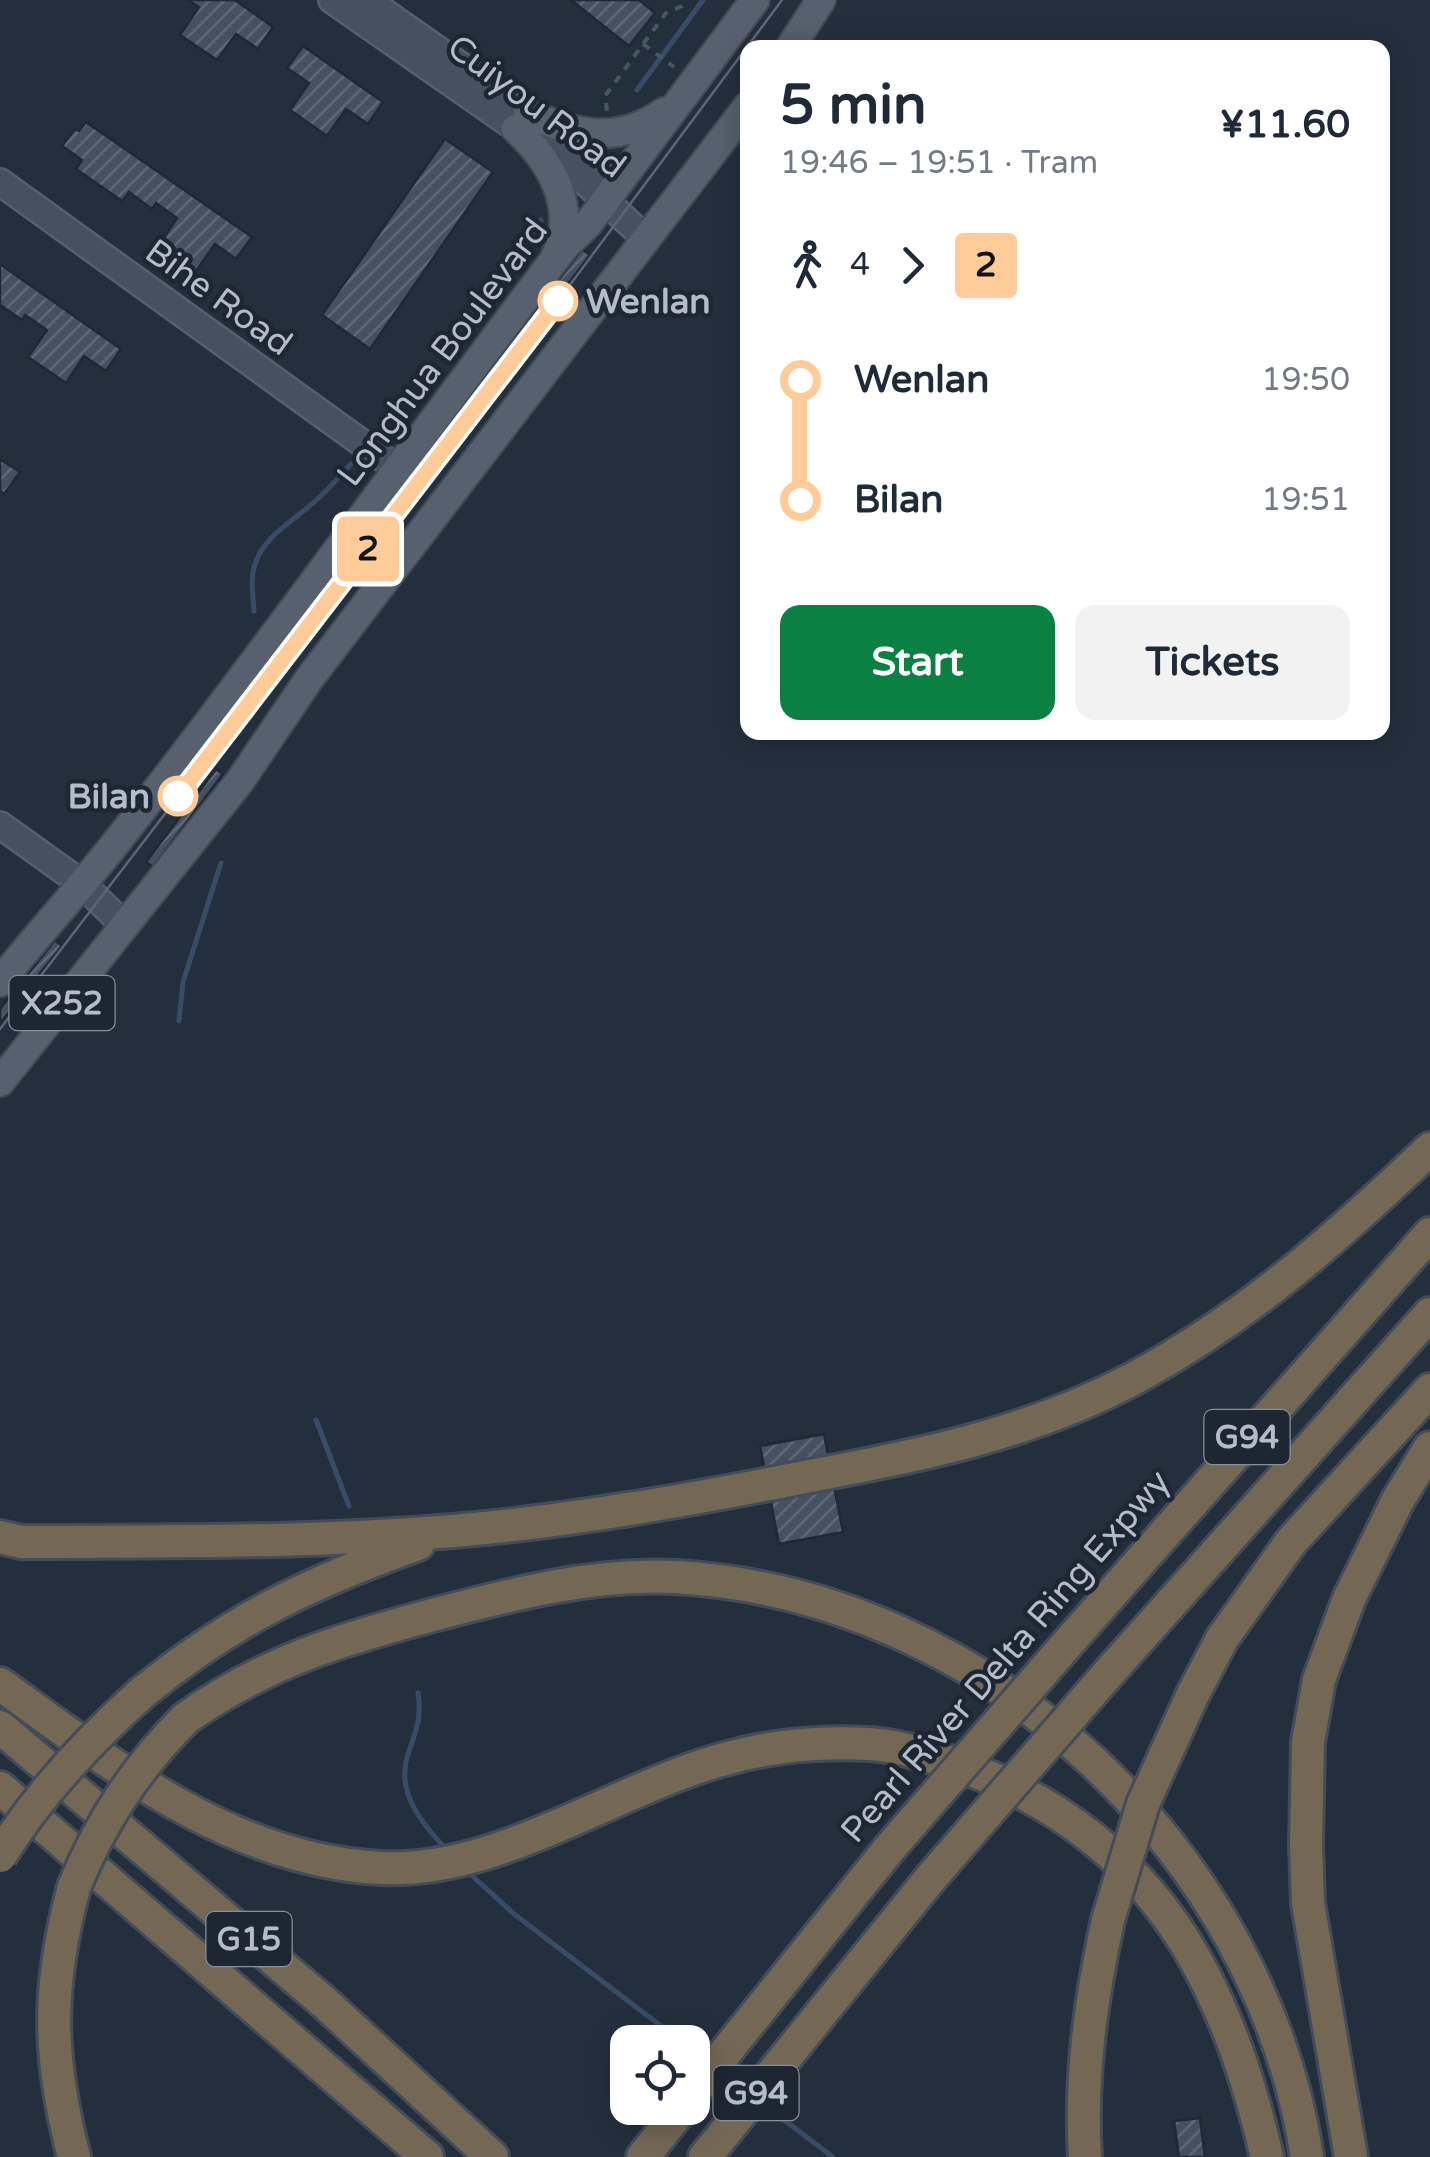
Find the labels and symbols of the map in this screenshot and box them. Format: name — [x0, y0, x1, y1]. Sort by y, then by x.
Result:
street label: Cuiyou Road — [439, 26, 634, 187]
street label: Longhua Boulevard — [329, 211, 557, 495]
street label: Bihe Road — [137, 231, 300, 365]
place label: Wenlan — [586, 281, 711, 323]
marker: Wenlan — [539, 282, 577, 320]
line badge: 2 — [336, 516, 400, 582]
place label: Bilan — [68, 776, 150, 818]
marker: Bilan — [159, 777, 197, 815]
road number: X252 — [10, 976, 114, 1030]
road number: G94 — [1204, 1410, 1290, 1464]
street label: Pearl River Delta Ring Expwy — [832, 1462, 1179, 1852]
road number: G15 — [206, 1912, 292, 1966]
road number: G94 — [714, 2066, 798, 2120]

